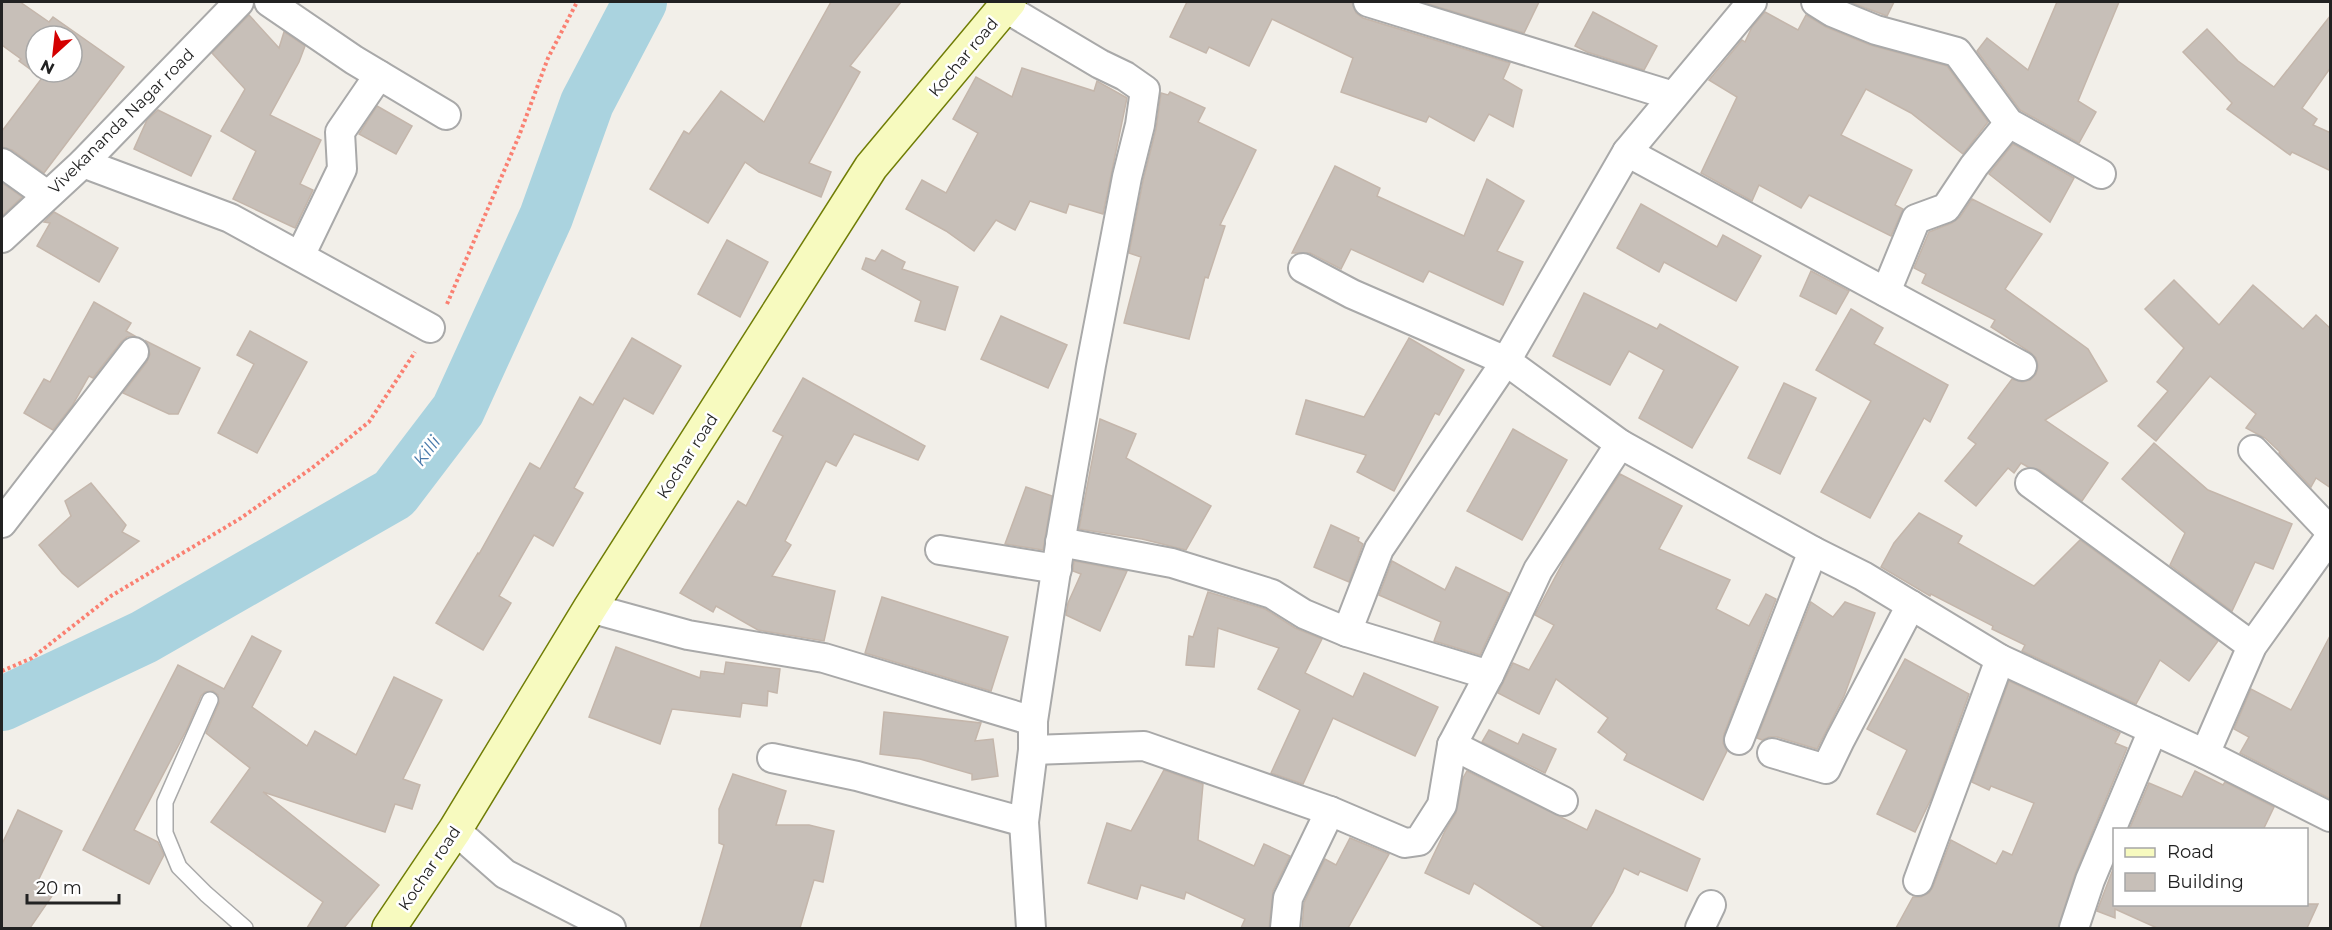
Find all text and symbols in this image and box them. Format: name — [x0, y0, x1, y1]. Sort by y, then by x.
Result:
street label: Kochar road — [925, 14, 1002, 101]
north arrow — [24, 24, 84, 84]
street label: Vivekananda Nagar road — [44, 44, 198, 198]
street label: Kochar road — [653, 410, 722, 502]
water label: Killi — [409, 431, 446, 470]
street label: Kochar road — [394, 823, 464, 914]
legend — [2113, 828, 2308, 906]
text: Road — [2167, 841, 2214, 863]
scale bar — [27, 867, 118, 905]
text: Building — [2167, 871, 2244, 893]
text: 20 m — [36, 877, 82, 899]

